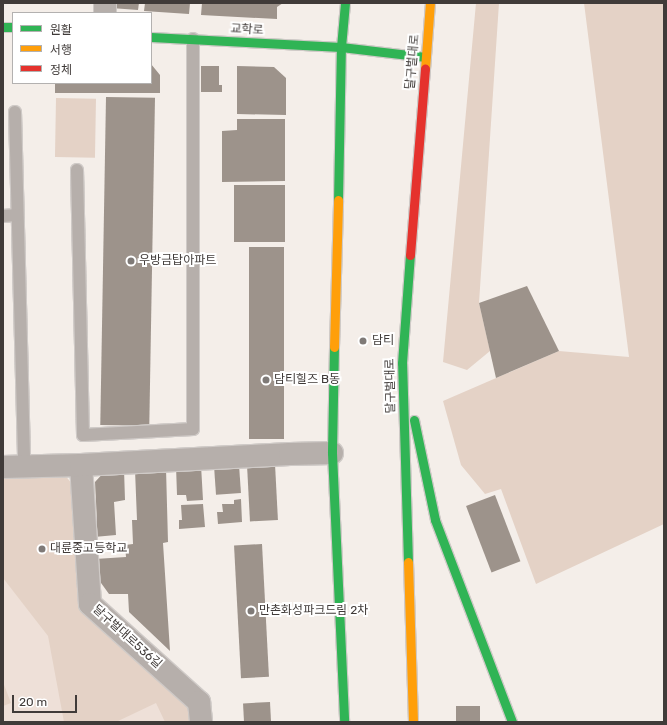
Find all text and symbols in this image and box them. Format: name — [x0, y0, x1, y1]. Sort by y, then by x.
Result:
legend — [12, 12, 152, 84]
street label: 교학로 — [230, 22, 264, 38]
text: 원활 — [50, 23, 72, 37]
street label: 달구벌대로 — [403, 34, 423, 90]
text: 서행 — [50, 43, 72, 57]
text: 정체 — [50, 63, 72, 77]
place label: 우방금탑아파트 — [139, 254, 216, 268]
marker: 우방금탑아파트 — [126, 256, 136, 266]
place label: 담티 — [372, 334, 394, 348]
marker: 담티 — [357, 335, 369, 347]
street label: 달구벌대로 — [383, 358, 399, 414]
place label: 담티힐즈 B동 — [274, 373, 340, 387]
marker: 담티힐즈 B동 — [261, 375, 271, 385]
place label: 대륜중고등학교 — [50, 542, 127, 556]
marker: 대륜중고등학교 — [37, 544, 47, 554]
street label: 달구벌대로536길 — [90, 602, 164, 672]
place label: 만촌화성파크드림 2차 — [259, 604, 368, 618]
marker: 만촌화성파크드림 2차 — [246, 606, 256, 616]
scale bar — [14, 687, 79, 713]
text: 20 m — [19, 695, 47, 709]

